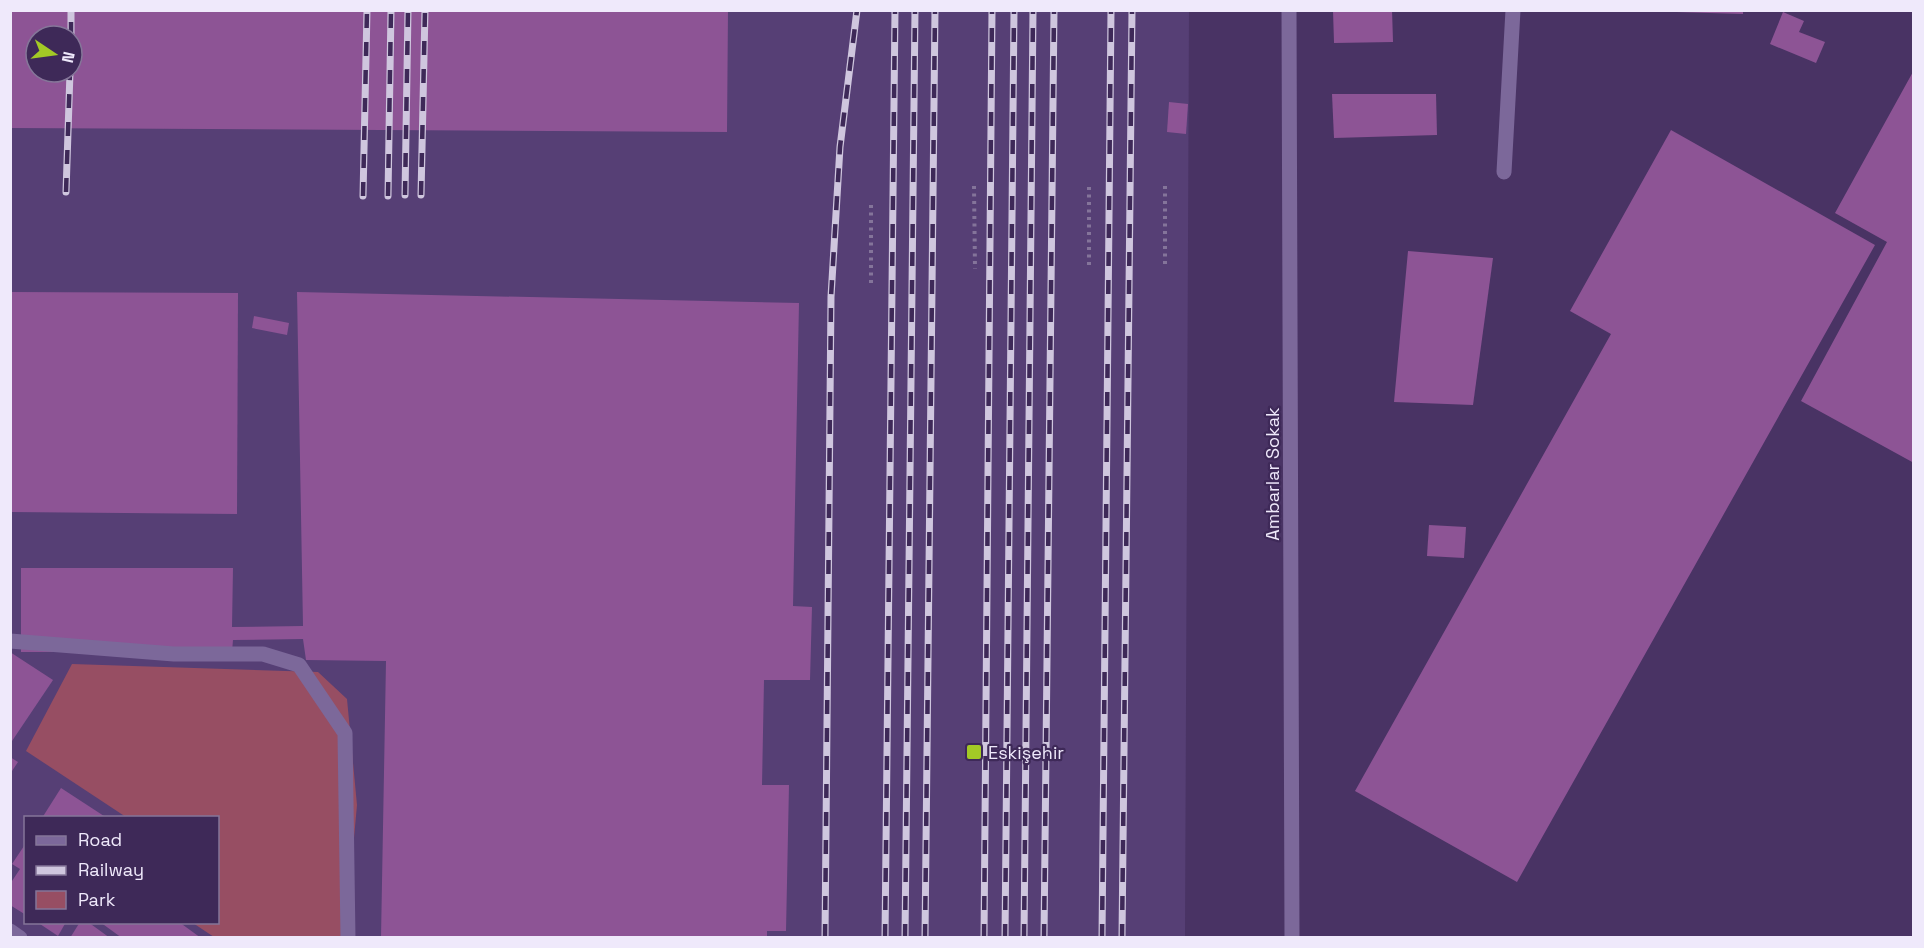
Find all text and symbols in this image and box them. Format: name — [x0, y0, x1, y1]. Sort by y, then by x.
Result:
north arrow — [24, 24, 84, 84]
text: N — [57, 50, 80, 65]
street label: Ambarlar Sokak — [1261, 407, 1284, 541]
place label: Eskişehir — [988, 741, 1064, 764]
marker: Eskişehir — [965, 743, 983, 761]
legend — [24, 816, 219, 924]
text: Road — [78, 828, 122, 851]
text: Railway — [78, 858, 144, 881]
text: Park — [78, 888, 116, 911]

